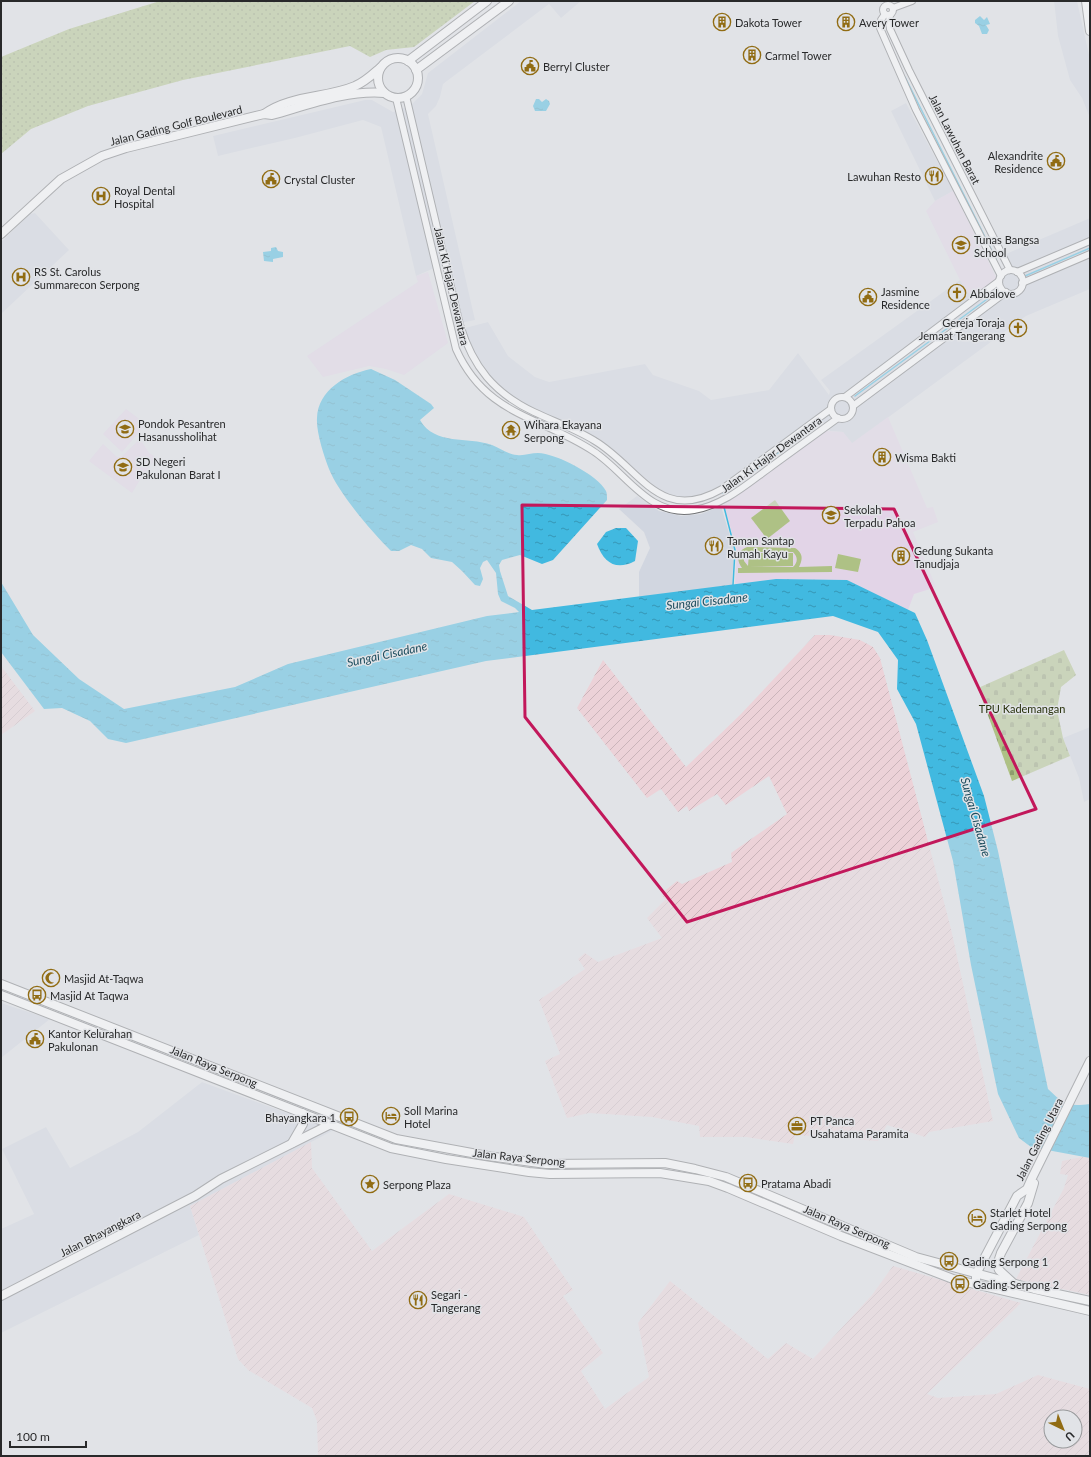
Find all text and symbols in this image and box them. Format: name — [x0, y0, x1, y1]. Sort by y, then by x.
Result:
building icon: Dakota Tower — [712, 12, 732, 32]
building icon: Avery Tower — [836, 12, 856, 32]
place label: Dakota Tower — [735, 16, 802, 29]
place label: Avery Tower — [859, 16, 919, 29]
building icon: Carmel Tower — [742, 45, 762, 65]
place label: Carmel Tower — [765, 49, 831, 62]
public building icon: Berryl Cluster — [520, 56, 540, 76]
place label: Berryl Cluster — [543, 60, 610, 73]
street label: Jalan Lawuhan Barat — [927, 92, 983, 186]
street label: Jalan Gading Golf Boulevard — [109, 102, 243, 148]
place label: Alexandrite Residence — [988, 149, 1043, 175]
public building icon: Alexandrite Residence — [1046, 151, 1066, 171]
restaurant icon: Lawuhan Resto — [924, 166, 944, 186]
public building icon: Crystal Cluster — [261, 169, 281, 189]
place label: Lawuhan Resto — [847, 170, 921, 183]
place label: Crystal Cluster — [284, 173, 355, 186]
place label: Royal Dental Hospital — [114, 184, 175, 210]
hospital icon: Royal Dental Hospital — [91, 186, 111, 206]
street label: Jalan Ki Hajar Dewantara — [432, 226, 472, 346]
place label: Tunas Bangsa School — [974, 233, 1039, 259]
school or university icon: Tunas Bangsa School — [951, 235, 971, 255]
place label: RS St. Carolus Summarecon Serpong — [34, 265, 140, 291]
hospital icon: RS St. Carolus Summarecon Serpong — [11, 267, 31, 287]
church icon: Abbalove — [947, 283, 967, 303]
place label: Jasmine Residence — [881, 285, 930, 311]
public building icon: Jasmine Residence — [858, 287, 878, 307]
place label: Abbalove — [970, 287, 1015, 300]
place label: Gereja Toraja Jemaat Tangerang — [919, 316, 1005, 342]
church icon: Gereja Toraja Jemaat Tangerang — [1008, 318, 1028, 338]
street label: Jalan Ki Hajar Dewantara — [718, 413, 824, 495]
place label: Pondok Pesantren Hasanussholihat — [138, 417, 226, 443]
place label: Wihara Ekayana Serpong — [524, 418, 602, 444]
school or university icon: Pondok Pesantren Hasanussholihat — [115, 419, 135, 439]
temple icon: Wihara Ekayana Serpong — [501, 420, 521, 440]
building icon: Wisma Bakti — [872, 447, 892, 467]
place label: Wisma Bakti — [895, 451, 956, 464]
place label: SD Negeri Pakulonan Barat I — [136, 455, 221, 481]
school or university icon: SD Negeri Pakulonan Barat I — [113, 457, 133, 477]
place label: Sekolah Terpadu Pahoa — [844, 503, 915, 529]
school or university icon: Sekolah Terpadu Pahoa — [821, 505, 841, 525]
place label: Taman Santap Rumah Kayu — [727, 534, 794, 560]
restaurant icon: Taman Santap Rumah Kayu — [704, 536, 724, 556]
place label: Gedung Sukanta Tanudjaja — [914, 544, 993, 570]
building icon: Gedung Sukanta Tanudjaja — [891, 546, 911, 566]
water label: Sungai Cisadane — [666, 589, 749, 613]
water label: Sungai Cisadane — [345, 638, 429, 670]
park label: TPU Kademangan — [979, 702, 1065, 715]
water label: Sungai Cisadane — [958, 776, 995, 859]
mosque icon: Masjid At-Taqwa — [41, 968, 61, 988]
place label: Masjid At-Taqwa — [64, 972, 144, 985]
bus stop icon: Masjid At Taqwa — [27, 985, 47, 1005]
place label: Masjid At Taqwa — [50, 989, 129, 1002]
place label: Kantor Kelurahan Pakulonan — [48, 1027, 132, 1053]
public building icon: Kantor Kelurahan Pakulonan — [25, 1029, 45, 1049]
street label: Jalan Raya Serpong — [168, 1043, 260, 1090]
street label: Jalan Gading Utara — [1013, 1096, 1065, 1182]
place label: Soll Marina Hotel — [404, 1104, 458, 1130]
hotel icon: Soll Marina Hotel — [381, 1106, 401, 1126]
bus stop icon: Bhayangkara 1 — [339, 1107, 359, 1127]
place label: Bhayangkara 1 — [265, 1111, 336, 1124]
place label: PT Panca Usahatama Paramita — [810, 1114, 909, 1140]
office icon: PT Panca Usahatama Paramita — [787, 1116, 807, 1136]
street label: Jalan Raya Serpong — [472, 1146, 566, 1168]
bus stop icon: Pratama Abadi — [738, 1173, 758, 1193]
place icon: Serpong Plaza — [360, 1174, 380, 1194]
place label: Pratama Abadi — [761, 1177, 831, 1190]
place label: Serpong Plaza — [383, 1178, 451, 1191]
street label: Jalan Raya Serpong — [802, 1202, 893, 1250]
place label: Starlet Hotel Gading Serpong — [990, 1206, 1067, 1232]
street label: Jalan Bhayangkara — [58, 1207, 142, 1259]
hotel icon: Starlet Hotel Gading Serpong — [967, 1208, 987, 1228]
bus stop icon: Gading Serpong 1 — [939, 1251, 959, 1271]
place label: Gading Serpong 1 — [962, 1255, 1048, 1268]
bus stop icon: Gading Serpong 2 — [950, 1274, 970, 1294]
place label: Gading Serpong 2 — [973, 1278, 1059, 1291]
place label: Segari - Tangerang — [431, 1288, 481, 1314]
restaurant icon: Segari - Tangerang — [408, 1290, 428, 1310]
north arrow — [1043, 1409, 1083, 1449]
scale bar — [10, 1423, 86, 1449]
text: 100 m — [16, 1429, 50, 1444]
text: U — [1063, 1429, 1078, 1444]

